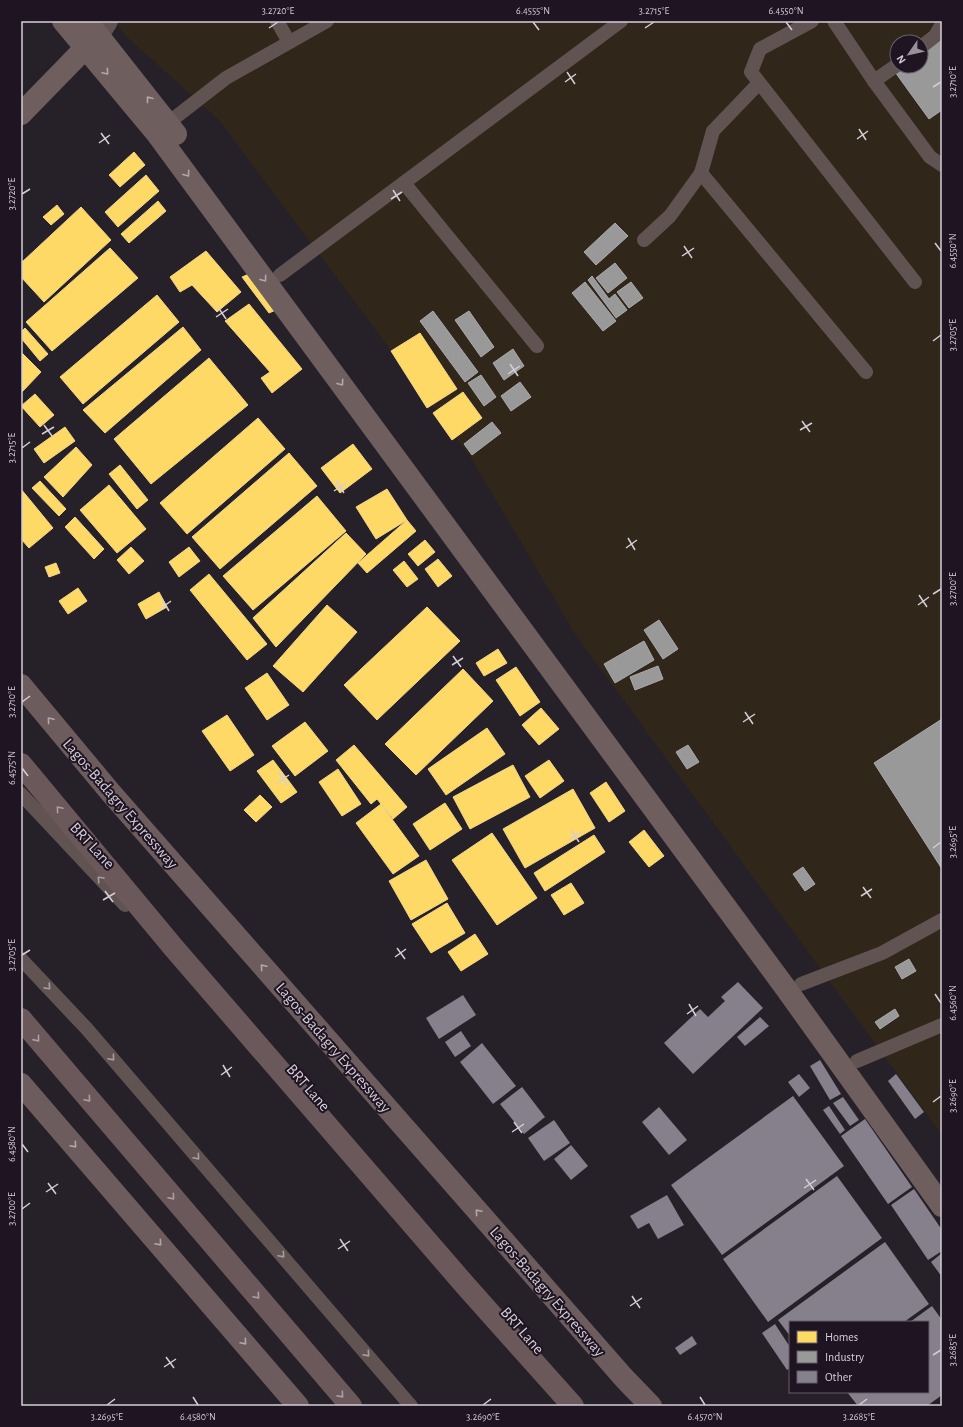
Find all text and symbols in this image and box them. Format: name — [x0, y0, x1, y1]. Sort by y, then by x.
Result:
text: 3.2720°E — [262, 6, 295, 16]
text: 6.4555°N — [516, 6, 550, 16]
text: 3.2715°E — [639, 6, 669, 16]
text: 6.4550°N — [768, 6, 804, 16]
north arrow — [889, 34, 929, 74]
text: N — [894, 53, 908, 66]
text: 3.2710°E — [948, 66, 958, 98]
one-way arrow — [102, 68, 109, 75]
one-way arrow — [147, 96, 154, 104]
one-way arrow — [182, 170, 190, 177]
text: 3.2720°E — [7, 177, 17, 210]
text: 6.4550°N — [948, 233, 958, 269]
one-way arrow — [259, 274, 266, 281]
text: 3.2705°E — [948, 319, 958, 351]
one-way arrow — [336, 379, 343, 386]
text: 3.2715°E — [7, 433, 17, 463]
text: 3.2700°E — [948, 572, 958, 606]
text: 3.2710°E — [7, 686, 17, 718]
one-way arrow — [48, 718, 55, 725]
street label: Lagos-Badagry Expressway — [59, 736, 181, 872]
text: 6.4575°N — [7, 751, 17, 785]
one-way arrow — [56, 807, 63, 814]
street label: BRT Lane — [67, 819, 118, 872]
text: 3.2695°E — [948, 826, 958, 858]
one-way arrow — [98, 876, 105, 883]
text: 3.2705°E — [7, 939, 17, 971]
one-way arrow — [261, 964, 268, 972]
street label: Lagos-Badagry Expressway — [272, 980, 394, 1116]
one-way arrow — [43, 982, 50, 990]
text: 6.4560°N — [948, 985, 958, 1021]
one-way arrow — [33, 1034, 40, 1041]
one-way arrow — [107, 1054, 114, 1061]
street label: BRT Lane — [284, 1061, 333, 1114]
text: 3.2690°E — [948, 1079, 958, 1113]
one-way arrow — [83, 1094, 90, 1101]
text: 6.4580°N — [7, 1126, 17, 1162]
one-way arrow — [69, 1140, 77, 1148]
one-way arrow — [192, 1152, 199, 1160]
text: 3.2700°E — [7, 1192, 17, 1226]
one-way arrow — [168, 1193, 175, 1200]
one-way arrow — [476, 1209, 483, 1217]
street label: Lagos-Badagry Expressway — [486, 1224, 608, 1360]
one-way arrow — [154, 1239, 161, 1246]
one-way arrow — [277, 1251, 284, 1258]
one-way arrow — [252, 1291, 259, 1299]
street label: BRT Lane — [498, 1304, 547, 1357]
legend — [789, 1321, 929, 1393]
text: Homes — [825, 1331, 858, 1343]
text: 3.2685°E — [948, 1334, 958, 1366]
one-way arrow — [239, 1337, 246, 1344]
one-way arrow — [362, 1349, 369, 1357]
text: Industry — [825, 1351, 864, 1364]
text: Other — [825, 1371, 852, 1383]
one-way arrow — [337, 1390, 344, 1397]
text: 3.2695°E — [91, 1412, 123, 1422]
text: 6.4580°N — [180, 1412, 216, 1422]
text: 3.2690°E — [466, 1412, 500, 1422]
text: 6.4570°N — [687, 1412, 723, 1422]
text: 3.2685°E — [843, 1412, 875, 1422]

